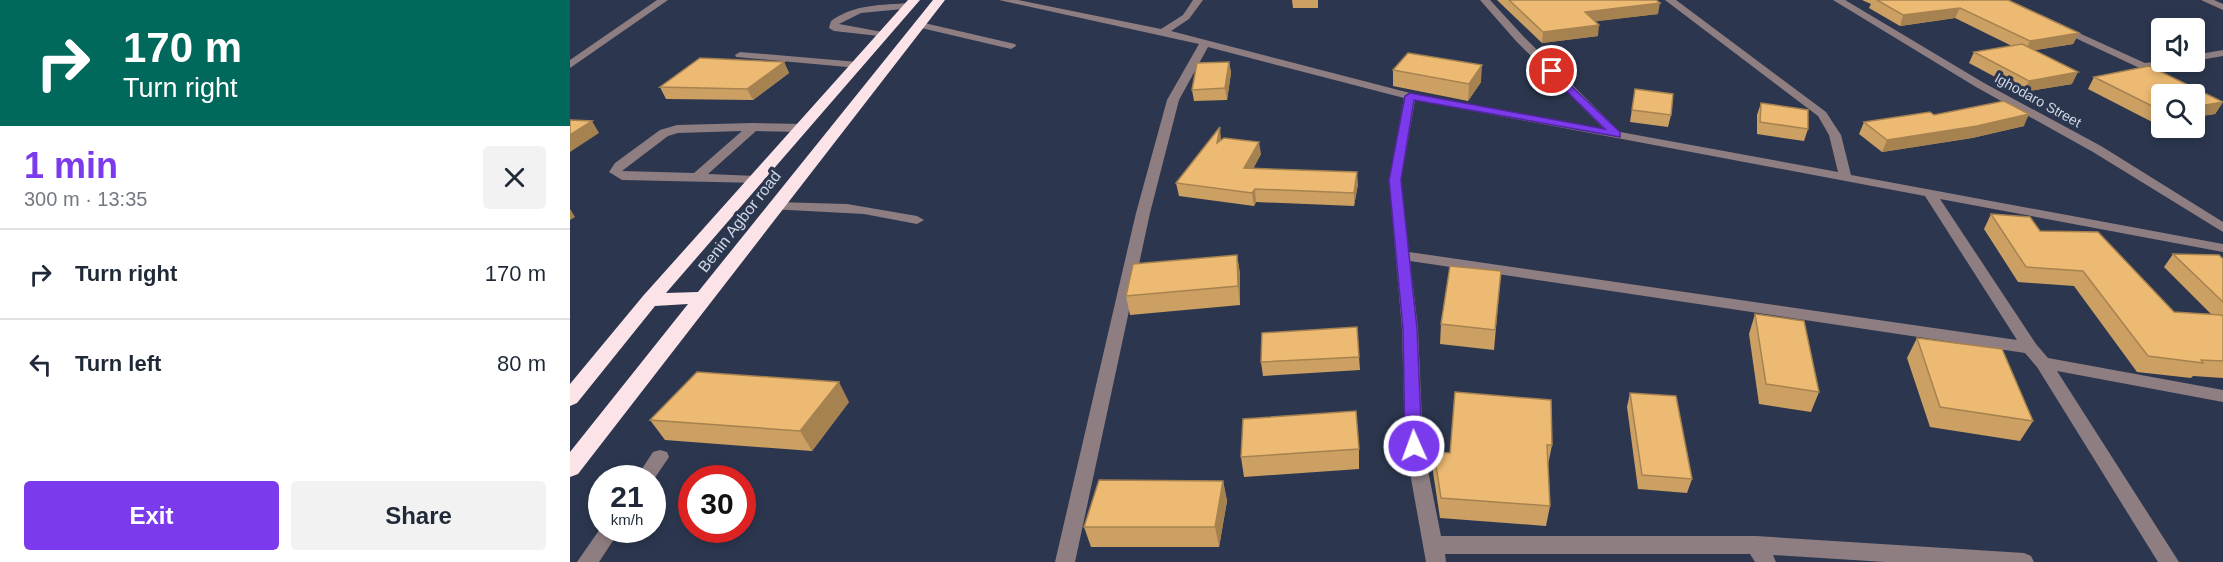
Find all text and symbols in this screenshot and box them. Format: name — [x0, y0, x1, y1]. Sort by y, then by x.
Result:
map controls — [2151, 18, 2205, 138]
button: sound — [2151, 18, 2205, 72]
icon: right — [24, 24, 102, 102]
text: 170 m — [123, 24, 242, 71]
pin — [1526, 45, 1577, 96]
icon: arrive — [1535, 54, 1568, 87]
street label: Ighodaro Street — [1992, 70, 2084, 130]
text: Turn right — [123, 73, 238, 103]
button: search — [2151, 84, 2205, 138]
text: 1 min — [24, 145, 118, 186]
button: close — [483, 146, 546, 209]
street label: Benin Agbor road — [695, 167, 784, 275]
text: 300 m · 13:35 — [24, 188, 147, 210]
icon: right — [24, 258, 57, 291]
text: Turn right — [75, 261, 177, 286]
text: 170 m — [485, 261, 546, 286]
icon: left — [24, 348, 57, 381]
text: Turn left — [75, 351, 161, 376]
text: 80 m — [497, 351, 546, 376]
position arrow — [1382, 414, 1446, 478]
speed limit sign: 30 — [678, 465, 756, 543]
text: 21 — [610, 480, 644, 513]
button: Exit — [24, 481, 279, 550]
button: Share — [291, 481, 546, 550]
text: km/h — [611, 511, 643, 528]

